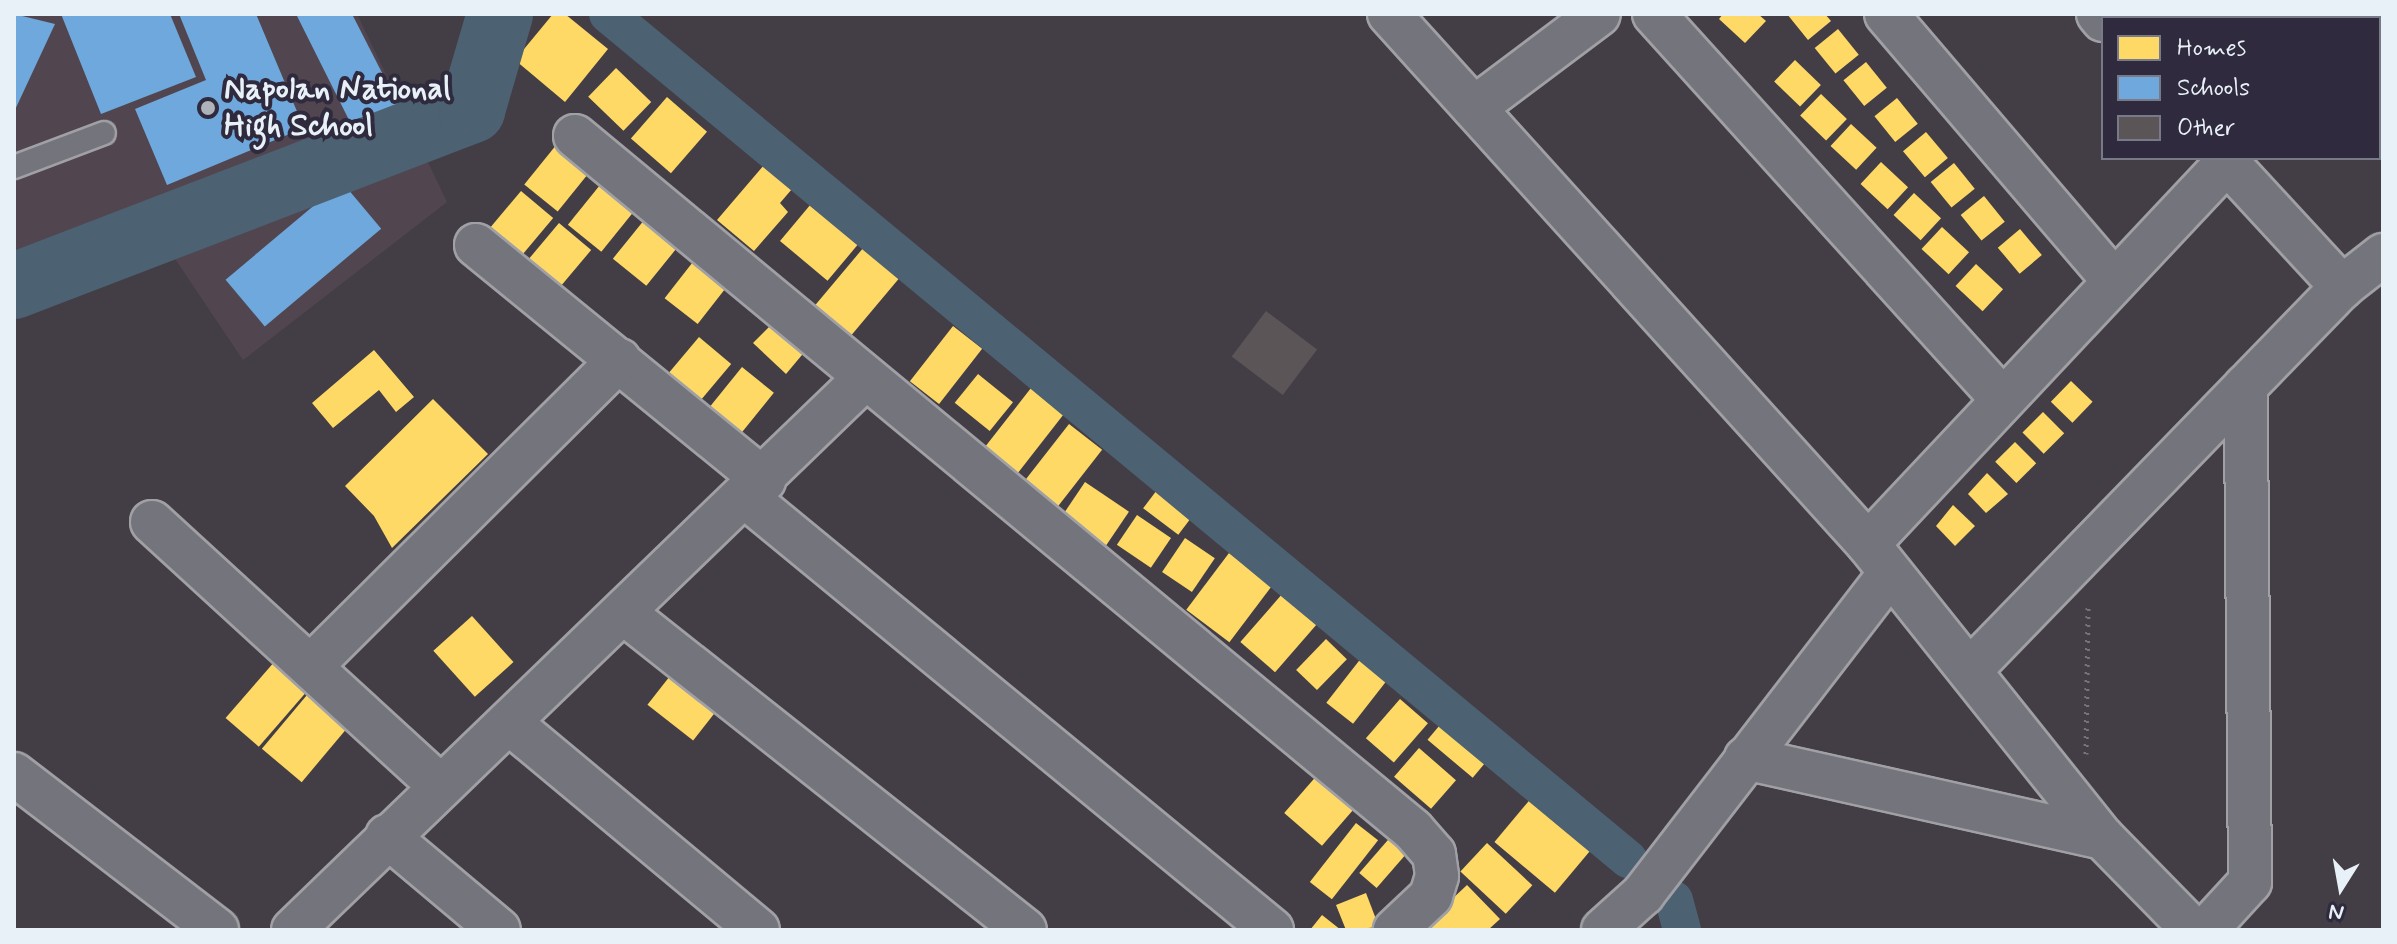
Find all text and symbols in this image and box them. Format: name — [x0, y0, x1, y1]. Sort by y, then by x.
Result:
legend — [2101, 16, 2381, 160]
text: Homes — [2177, 33, 2246, 64]
place label: Napolan National High School — [224, 71, 449, 146]
text: Schools — [2177, 73, 2250, 104]
marker: Napolan National High School — [199, 99, 217, 117]
text: Other — [2177, 113, 2235, 144]
north arrow — [2301, 848, 2381, 928]
text: N — [2327, 896, 2346, 927]

